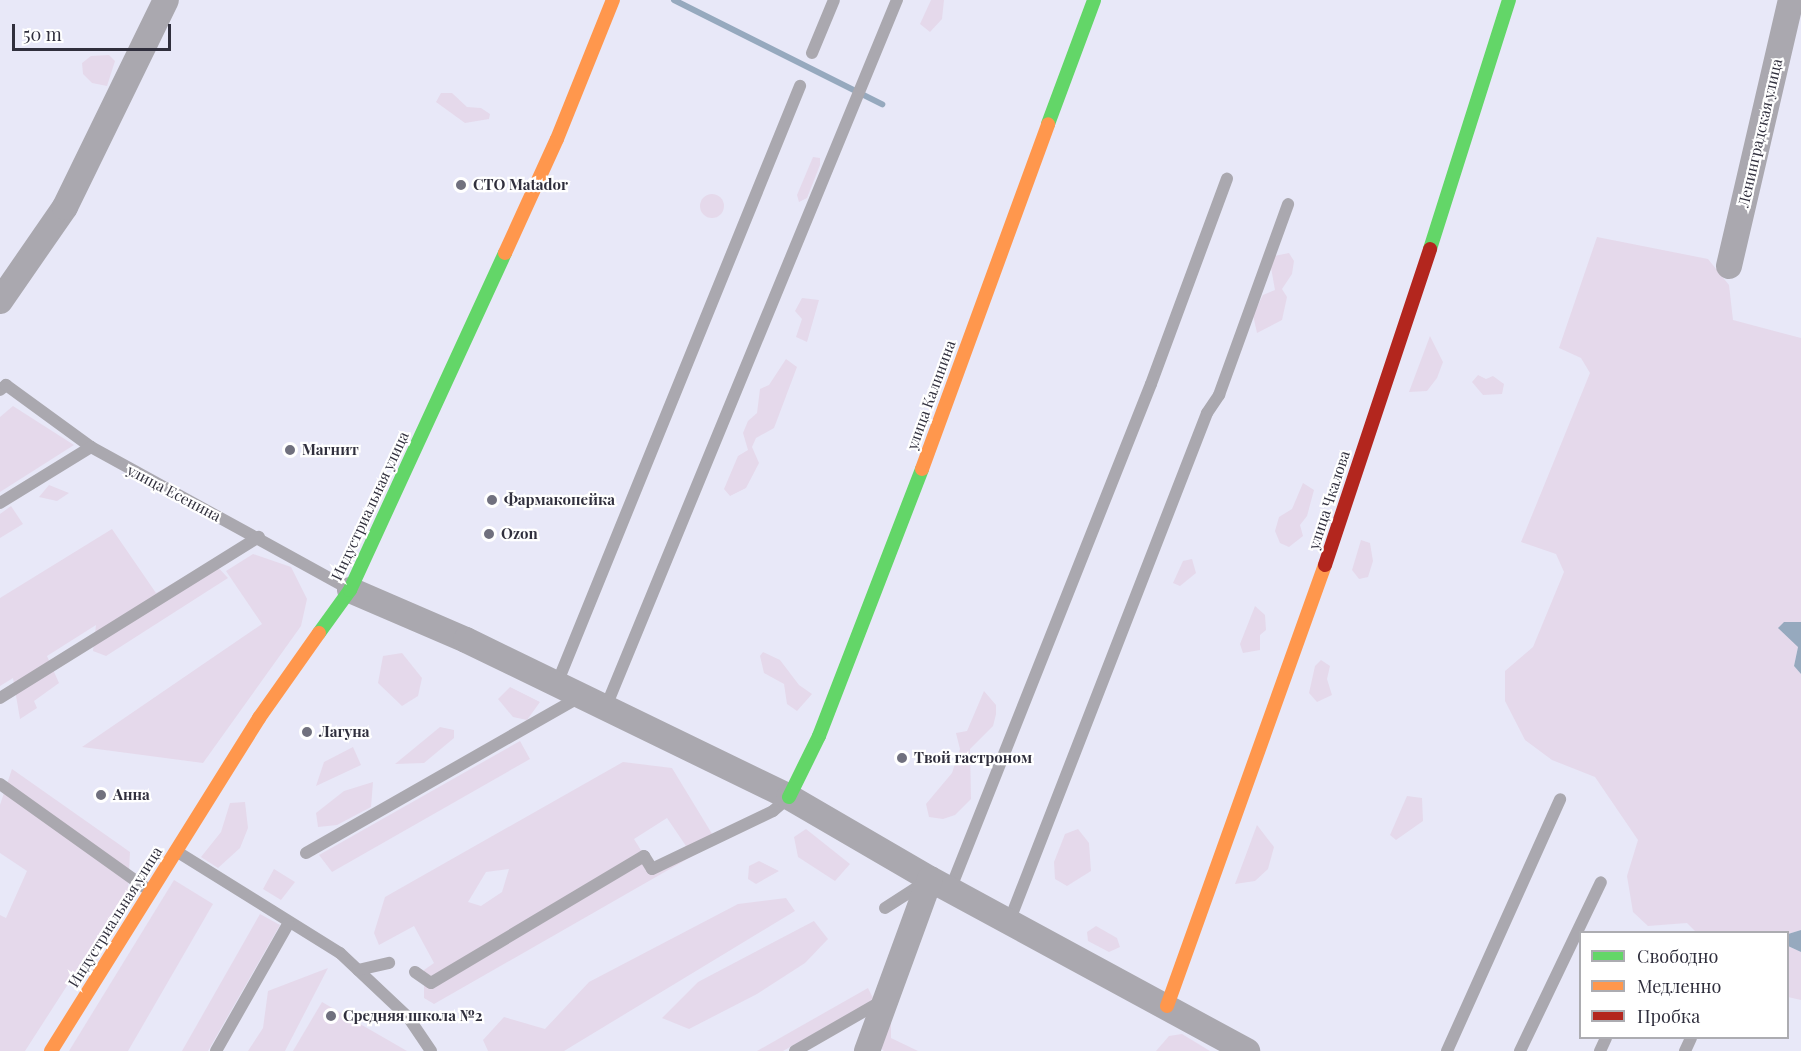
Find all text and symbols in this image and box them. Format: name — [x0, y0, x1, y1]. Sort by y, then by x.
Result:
scale bar — [15, 12, 174, 50]
text: 50 m — [23, 22, 62, 46]
street label: Ленинградская улица — [1734, 57, 1786, 209]
place label: СТО Matador — [473, 176, 568, 194]
marker: СТО Matador — [454, 178, 468, 192]
street label: улица Калинина — [903, 338, 959, 452]
street label: Индустриальная улица — [328, 429, 412, 583]
place label: Магнит — [302, 441, 359, 459]
marker: Магнит — [283, 443, 297, 457]
street label: улица Чкалова — [1305, 448, 1353, 552]
street label: улица Есенина — [124, 461, 224, 525]
place label: Фармакопейка — [504, 491, 615, 509]
marker: Фармакопейка — [485, 493, 499, 507]
place label: Ozon — [501, 525, 538, 543]
marker: Ozon — [482, 527, 496, 541]
place label: Лагуна — [319, 723, 370, 741]
marker: Лагуна — [300, 725, 314, 739]
place label: Твой гастроном — [914, 749, 1032, 767]
marker: Твой гастроном — [895, 751, 909, 765]
place label: Анна — [113, 786, 150, 804]
marker: Анна — [94, 788, 108, 802]
street label: Индустриальная улица — [64, 843, 166, 991]
legend — [1579, 931, 1789, 1039]
text: Свободно — [1637, 944, 1718, 968]
text: Медленно — [1637, 974, 1721, 998]
text: Пробка — [1637, 1004, 1700, 1028]
place label: Средняя школа №2 — [343, 1007, 483, 1025]
marker: Средняя школа №2 — [324, 1009, 338, 1023]

